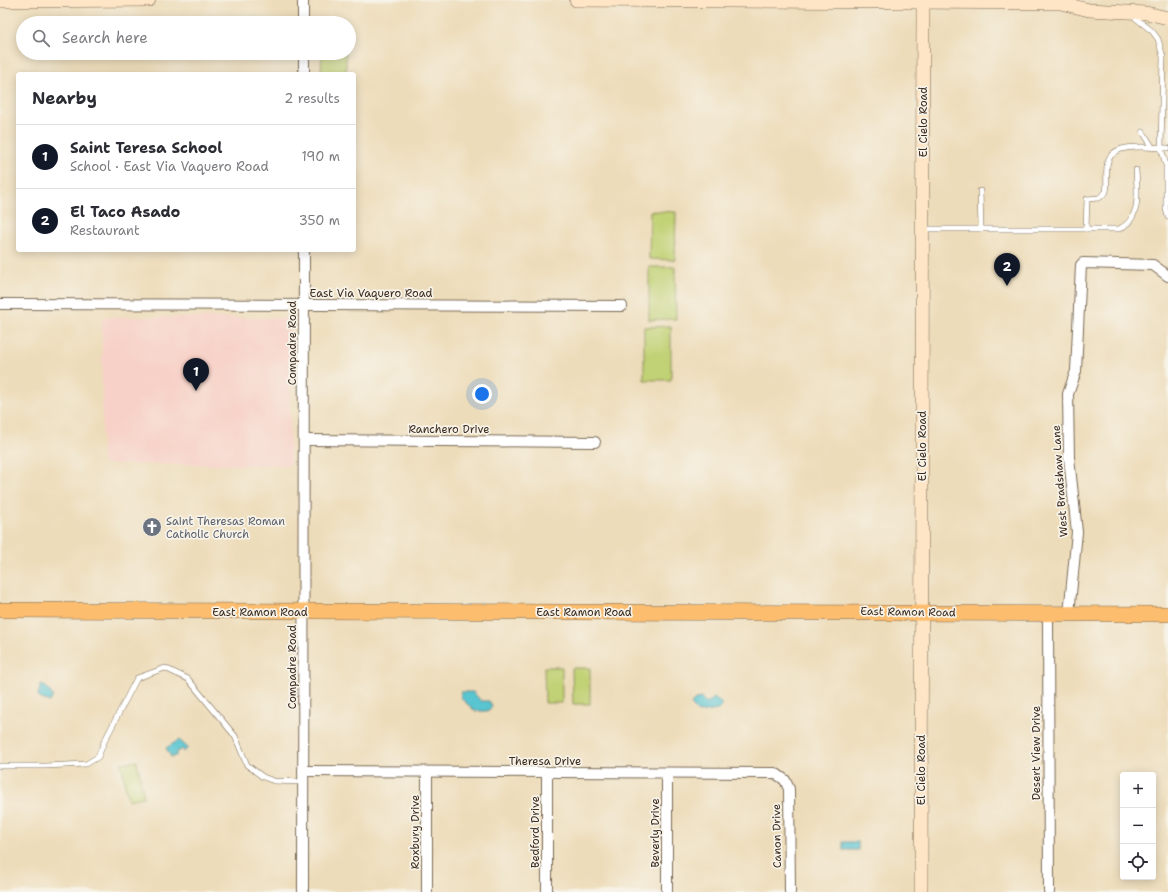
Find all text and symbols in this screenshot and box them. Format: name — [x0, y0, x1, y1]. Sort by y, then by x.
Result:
search box — [16, 16, 356, 60]
icon: search — [30, 27, 52, 49]
text: Search here — [62, 28, 148, 48]
text: Nearby — [32, 87, 97, 109]
street label: El Cielo Road — [916, 87, 931, 157]
text: 2 results — [284, 90, 340, 107]
text: Saint Teresa School — [70, 138, 223, 158]
text: 1 — [42, 148, 48, 165]
text: 190 m — [301, 148, 340, 165]
text: School · East Via Vaquero Road — [70, 158, 269, 175]
text: El Taco Asado — [70, 202, 180, 222]
text: 2 — [40, 212, 50, 229]
text: 350 m — [299, 212, 340, 229]
text: Restaurant — [70, 222, 140, 239]
pin: 2 — [994, 253, 1020, 286]
street label: East Via Vaquero Road — [310, 286, 432, 301]
street label: Compadre Road — [285, 301, 300, 385]
pin: 1 — [183, 358, 209, 391]
your location — [472, 384, 492, 404]
street label: El Cielo Road — [915, 411, 930, 481]
street label: Ranchero Drive — [409, 422, 489, 437]
street label: West Bradshaw Lane — [1049, 425, 1071, 537]
place label: Saint Theresas Roman Catholic Church — [166, 514, 285, 542]
church icon: Saint Theresas Roman Catholic Church — [141, 516, 163, 538]
street label: East Ramon Road — [860, 604, 956, 620]
street label: East Ramon Road — [212, 605, 308, 620]
street label: East Ramon Road — [536, 605, 632, 620]
street label: Compadre Road — [285, 625, 300, 709]
street label: Desert View Drive — [1029, 706, 1044, 800]
street label: El Cielo Road — [914, 735, 929, 805]
street label: Theresa Drive — [509, 754, 581, 769]
map controls — [1120, 772, 1156, 880]
button: + — [1120, 772, 1156, 808]
street label: Roxbury Drive — [408, 795, 423, 869]
street label: Bedford Drive — [528, 796, 543, 868]
street label: Beverly Drive — [648, 798, 663, 868]
street label: Canon Drive — [769, 804, 785, 868]
button: − — [1120, 808, 1156, 844]
button: locate — [1120, 844, 1156, 880]

